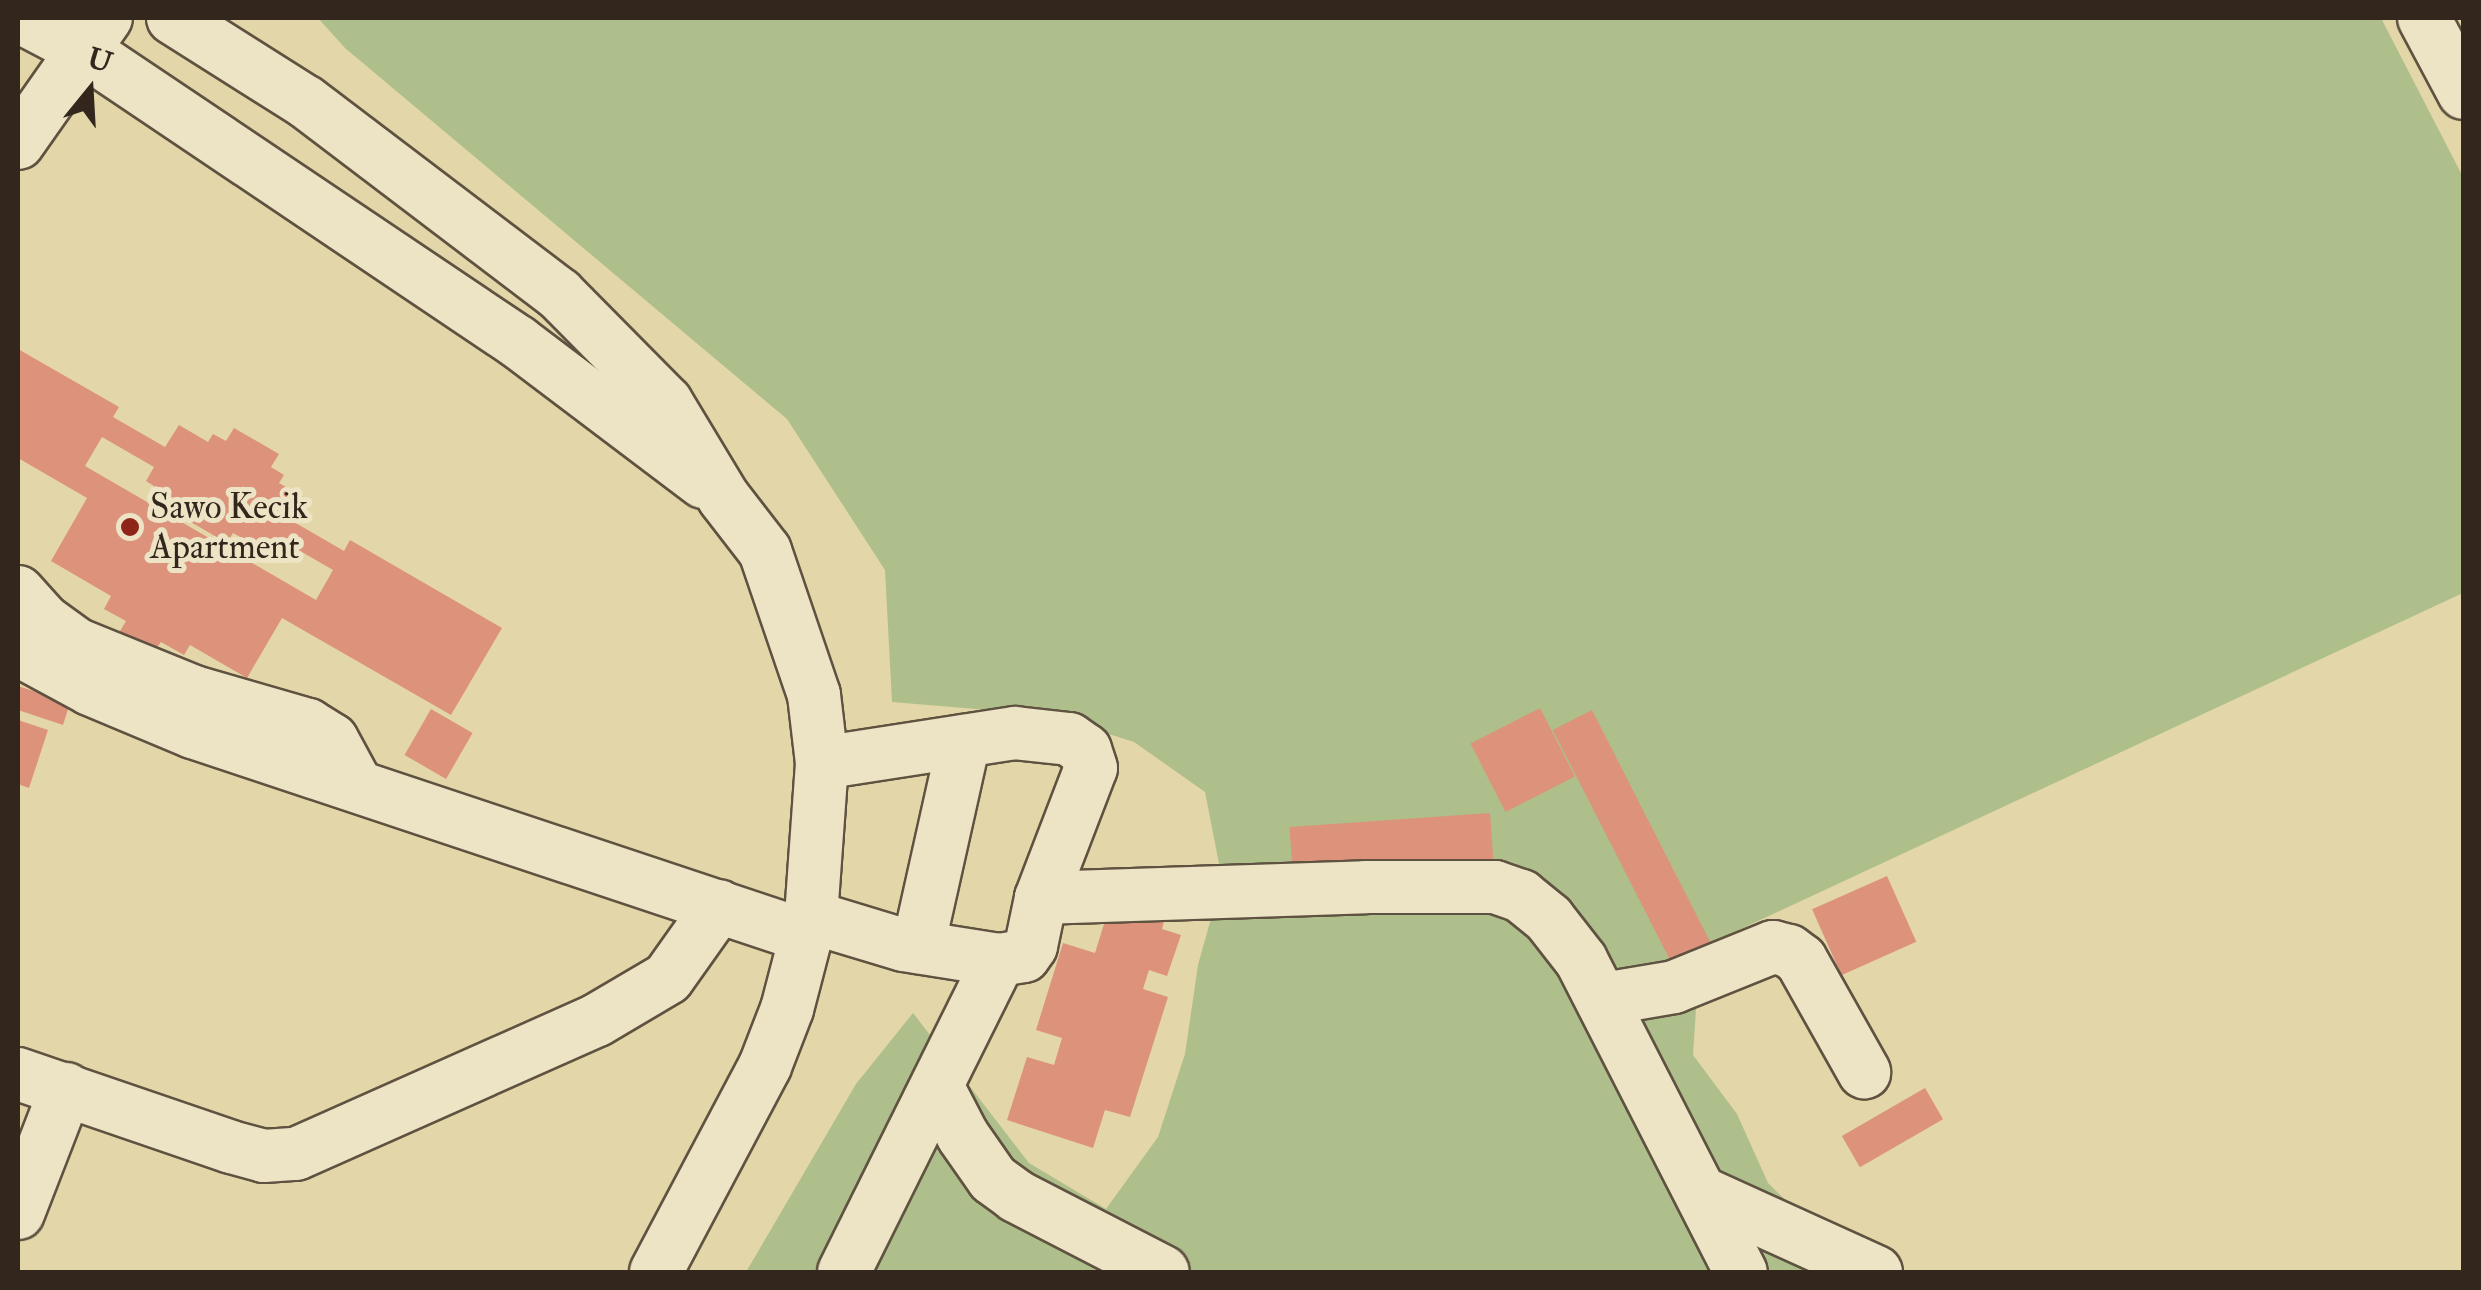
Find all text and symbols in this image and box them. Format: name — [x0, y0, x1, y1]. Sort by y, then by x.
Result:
north arrow — [40, 40, 140, 140]
text: U — [83, 41, 116, 81]
place label: Sawo Kecik Apartment — [150, 486, 308, 568]
marker: Sawo Kecik Apartment — [119, 516, 141, 538]

